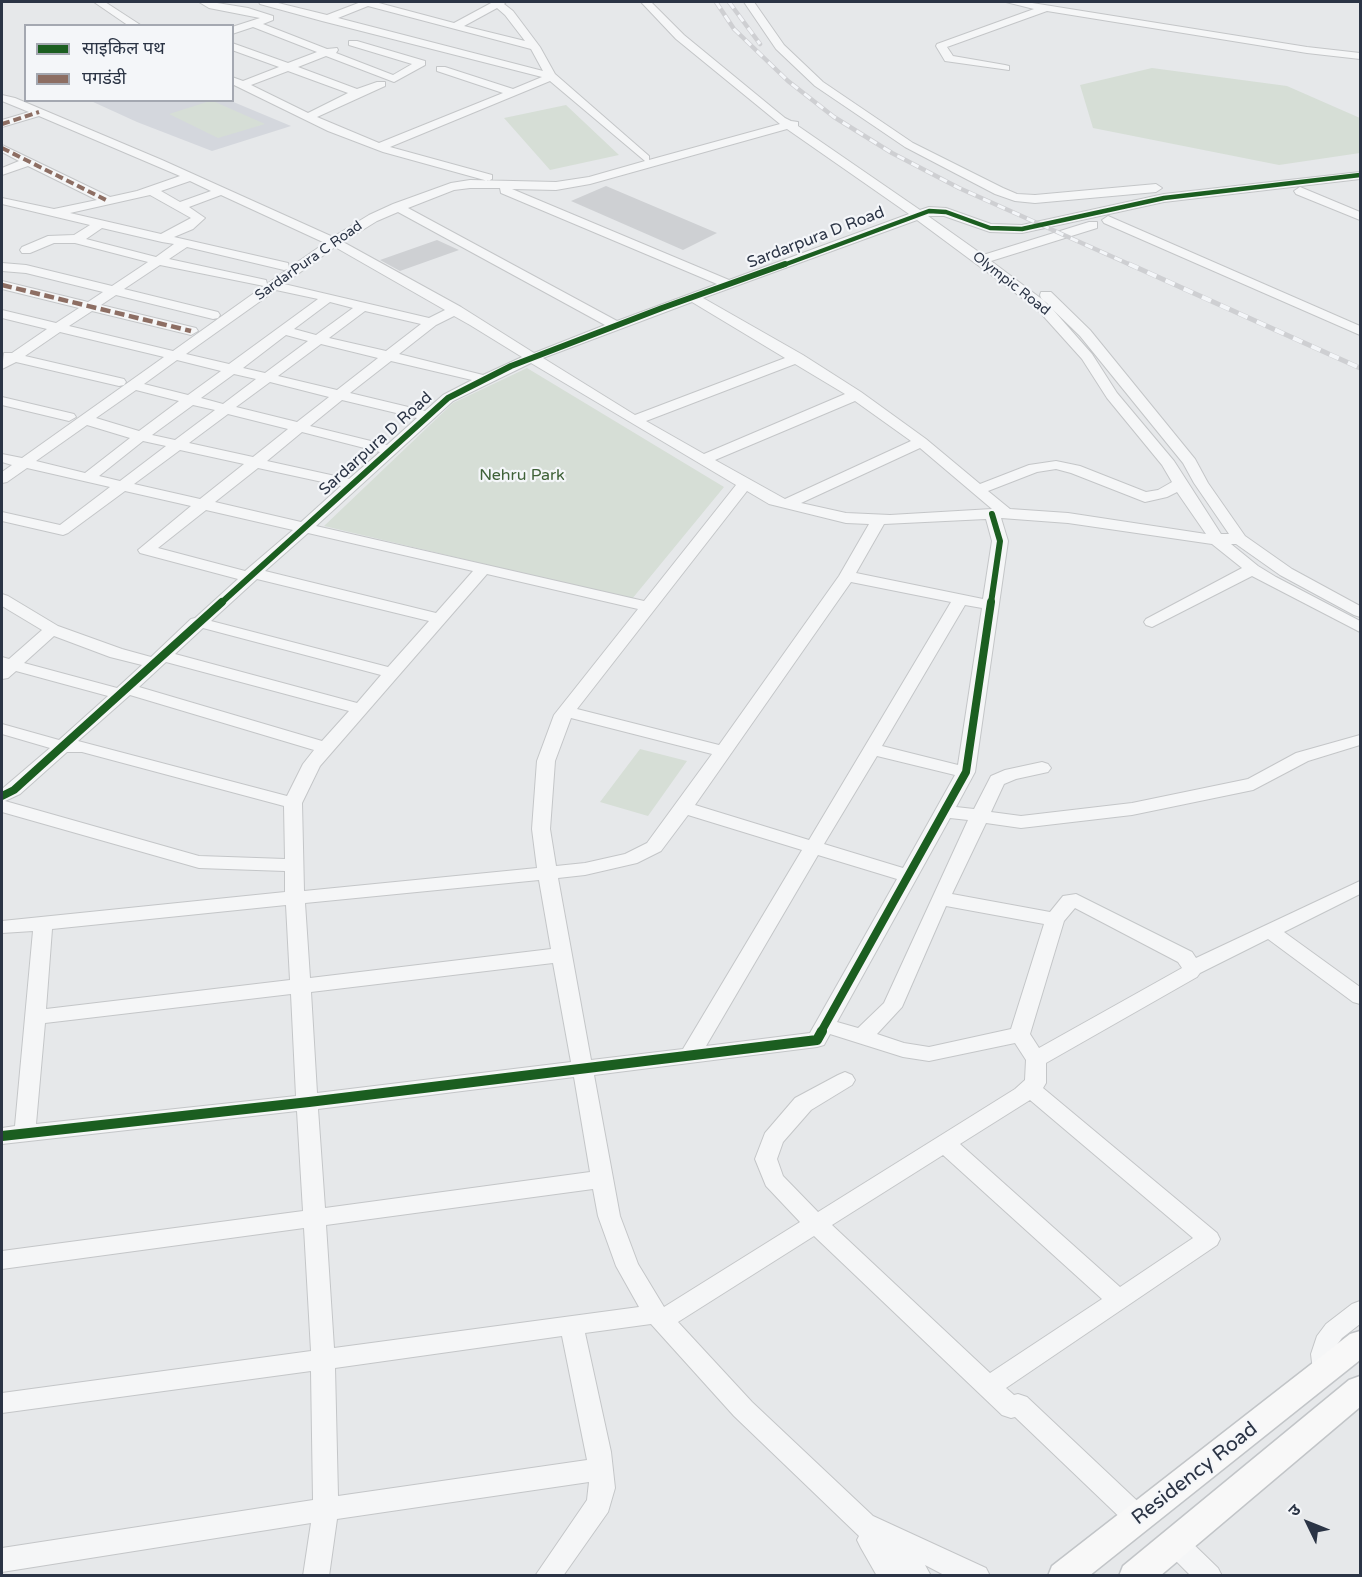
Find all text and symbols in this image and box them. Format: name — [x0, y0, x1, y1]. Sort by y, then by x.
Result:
legend — [24, 24, 234, 102]
text: साइकिल पथ — [82, 37, 165, 59]
text: पगडंडी — [82, 67, 126, 89]
street label: Sardarpura D Road — [745, 203, 887, 273]
street label: SardarPura C Road — [252, 218, 366, 304]
street label: Olympic Road — [969, 249, 1053, 319]
street label: Sardarpura D Road — [316, 388, 436, 500]
park label: Nehru Park — [479, 466, 565, 486]
street label: Residency Road — [1127, 1417, 1263, 1531]
north arrow — [1278, 1493, 1338, 1553]
text: उ — [1284, 1500, 1305, 1521]

